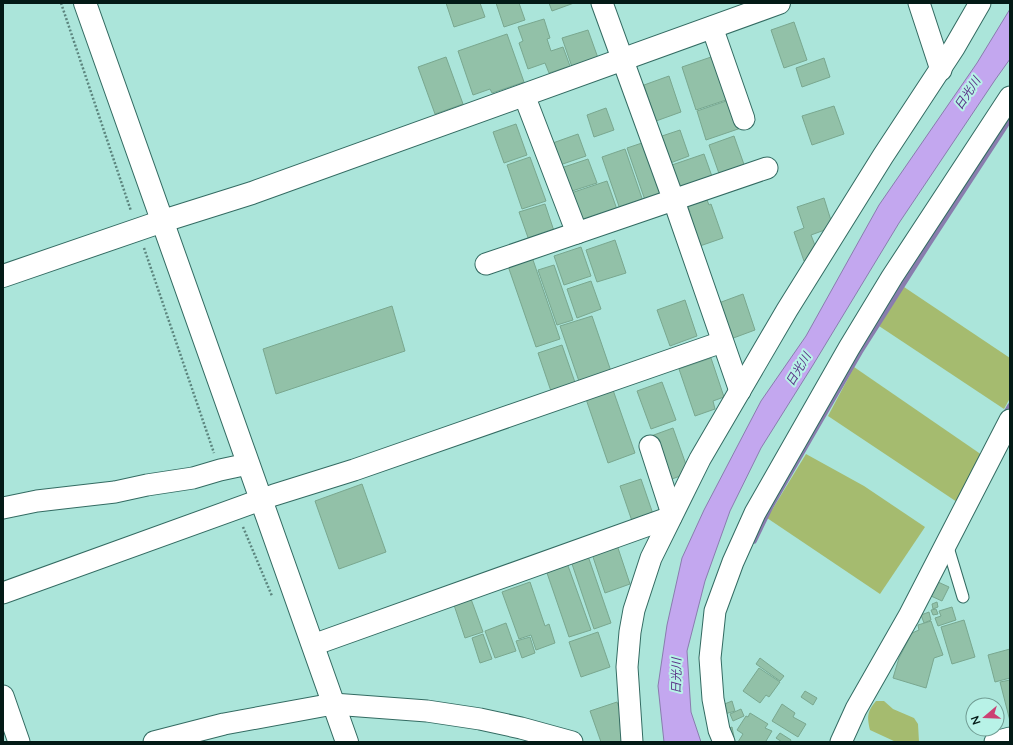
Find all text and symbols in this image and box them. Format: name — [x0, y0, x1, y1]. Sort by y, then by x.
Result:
water label: 日光川 — [951, 72, 984, 112]
water label: 日光川 — [782, 348, 815, 388]
water label: 日光川 — [668, 656, 684, 694]
north arrow — [965, 697, 1005, 737]
text: N — [968, 714, 983, 727]

